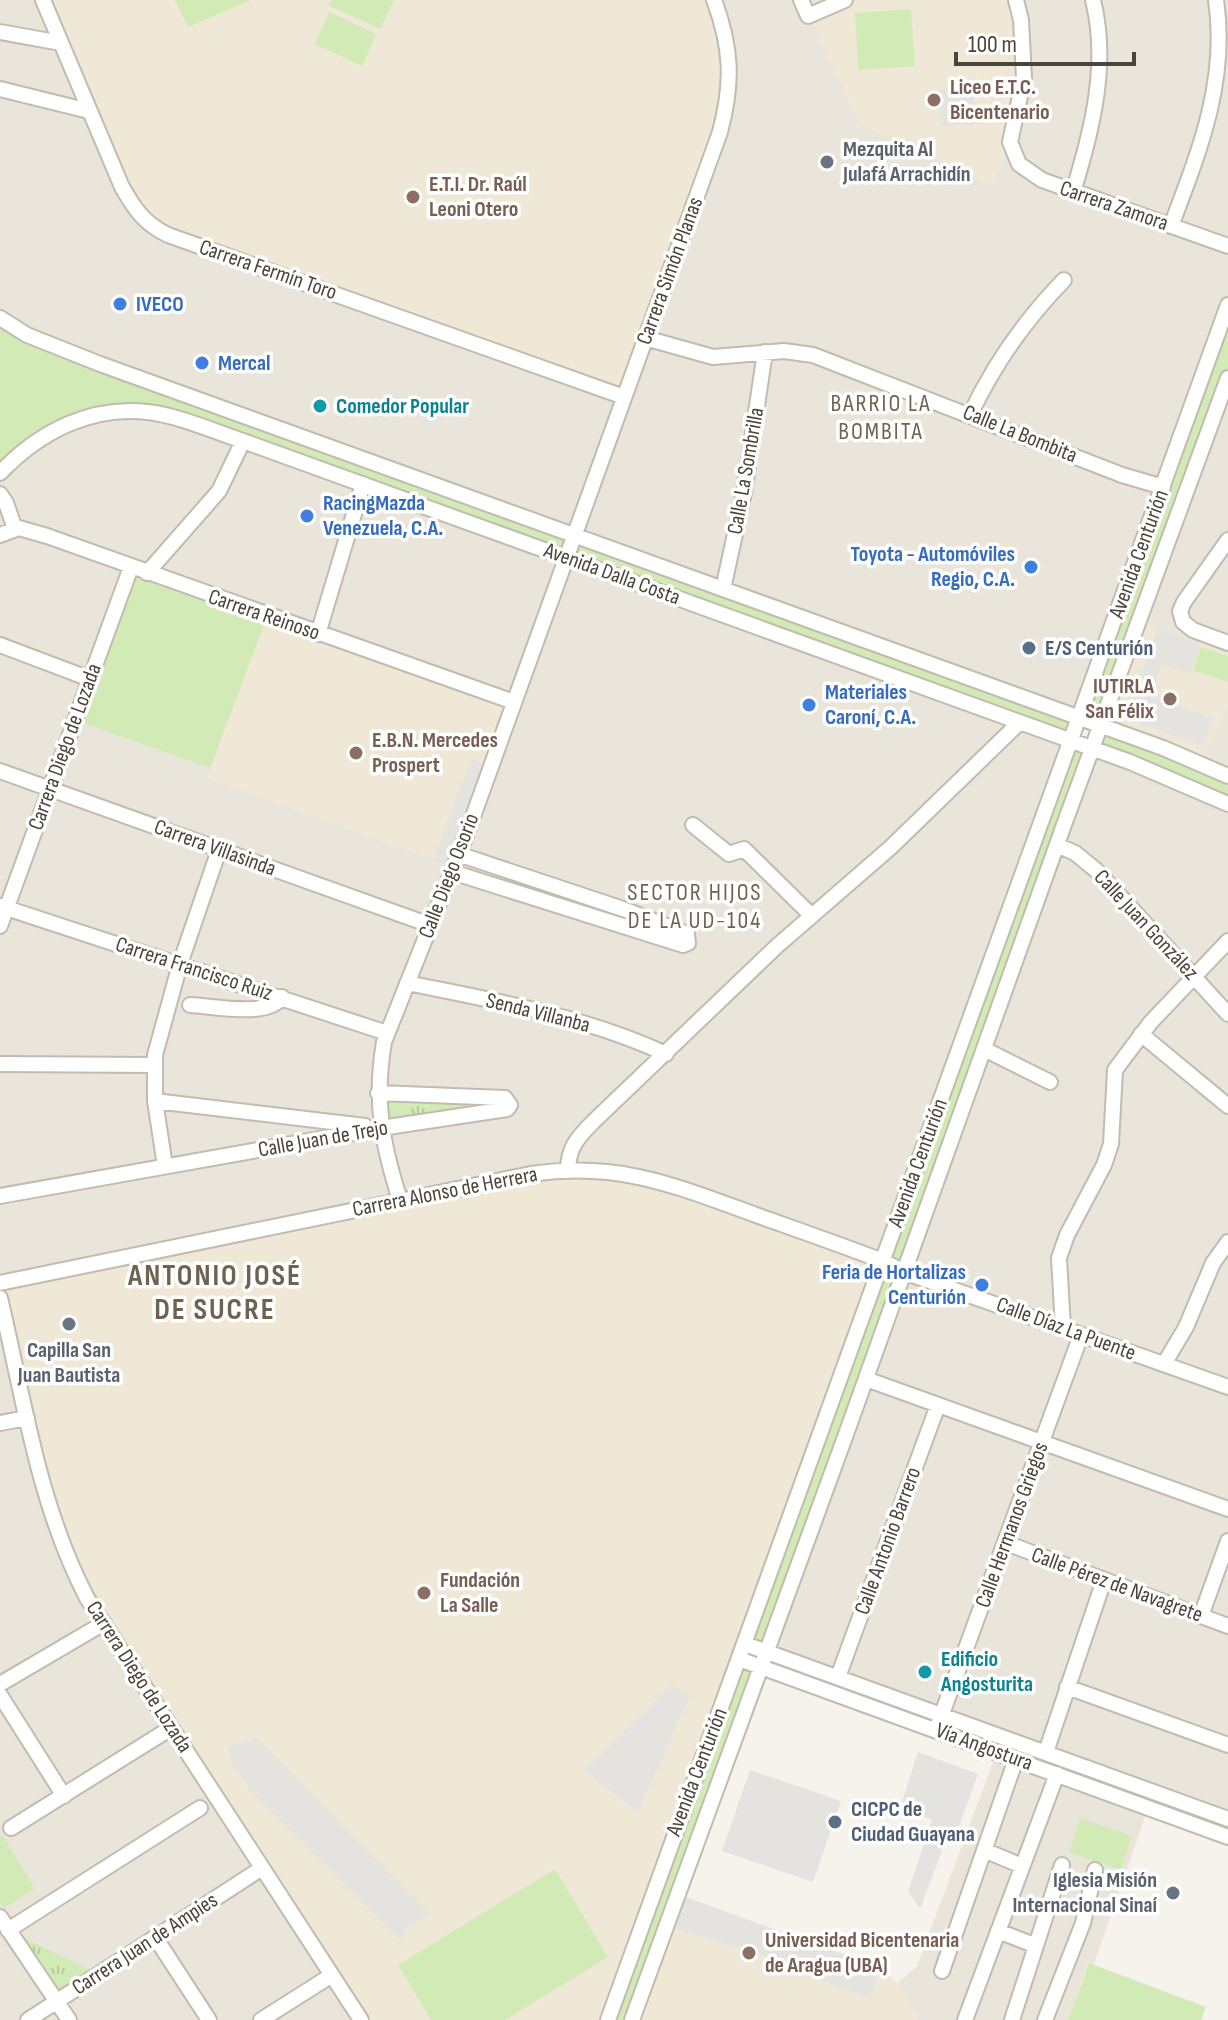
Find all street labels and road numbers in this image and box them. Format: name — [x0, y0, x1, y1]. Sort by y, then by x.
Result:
street label: Carrera Zamora — [1056, 175, 1172, 237]
street label: Carrera Simón Planas — [631, 193, 709, 349]
street label: Carrera Fermín Toro — [196, 234, 340, 306]
street label: Calle La Bombita — [959, 399, 1081, 469]
street label: Calle La Sombrilla — [722, 405, 770, 537]
street label: Avenida Centurión — [1103, 486, 1175, 623]
street label: Avenida Dalla Costa — [539, 537, 684, 611]
street label: Carrera Reinoso — [205, 583, 323, 647]
street label: Carrera Diego de Lozada — [22, 660, 108, 834]
street label: Calle Diego Osorio — [413, 810, 485, 942]
street label: Carrera Villasinda — [150, 814, 280, 882]
street label: Calle Juan González — [1088, 864, 1204, 986]
street label: Carrera Francisco Ruiz — [112, 931, 276, 1007]
street label: Senda Villanba — [483, 987, 593, 1039]
street label: Avenida Centurión — [882, 1095, 954, 1232]
street label: Calle Juan de Trejo — [256, 1114, 390, 1164]
street label: Carrera Alonso de Herrera — [350, 1161, 540, 1223]
street label: Calle Díaz La Puente — [993, 1291, 1139, 1367]
street label: Calle Hermanos Griegos — [970, 1438, 1055, 1611]
street label: Calle Antonio Barrero — [849, 1464, 927, 1618]
street label: Calle Pérez de Navagrete — [1028, 1541, 1206, 1629]
street label: Carrera Diego de Lozada — [80, 1596, 198, 1758]
street label: Avenida Centurión — [660, 1704, 734, 1841]
street label: Vía Angostura — [932, 1717, 1036, 1777]
street label: Carrera Juan de Ampies — [67, 1887, 223, 2001]

